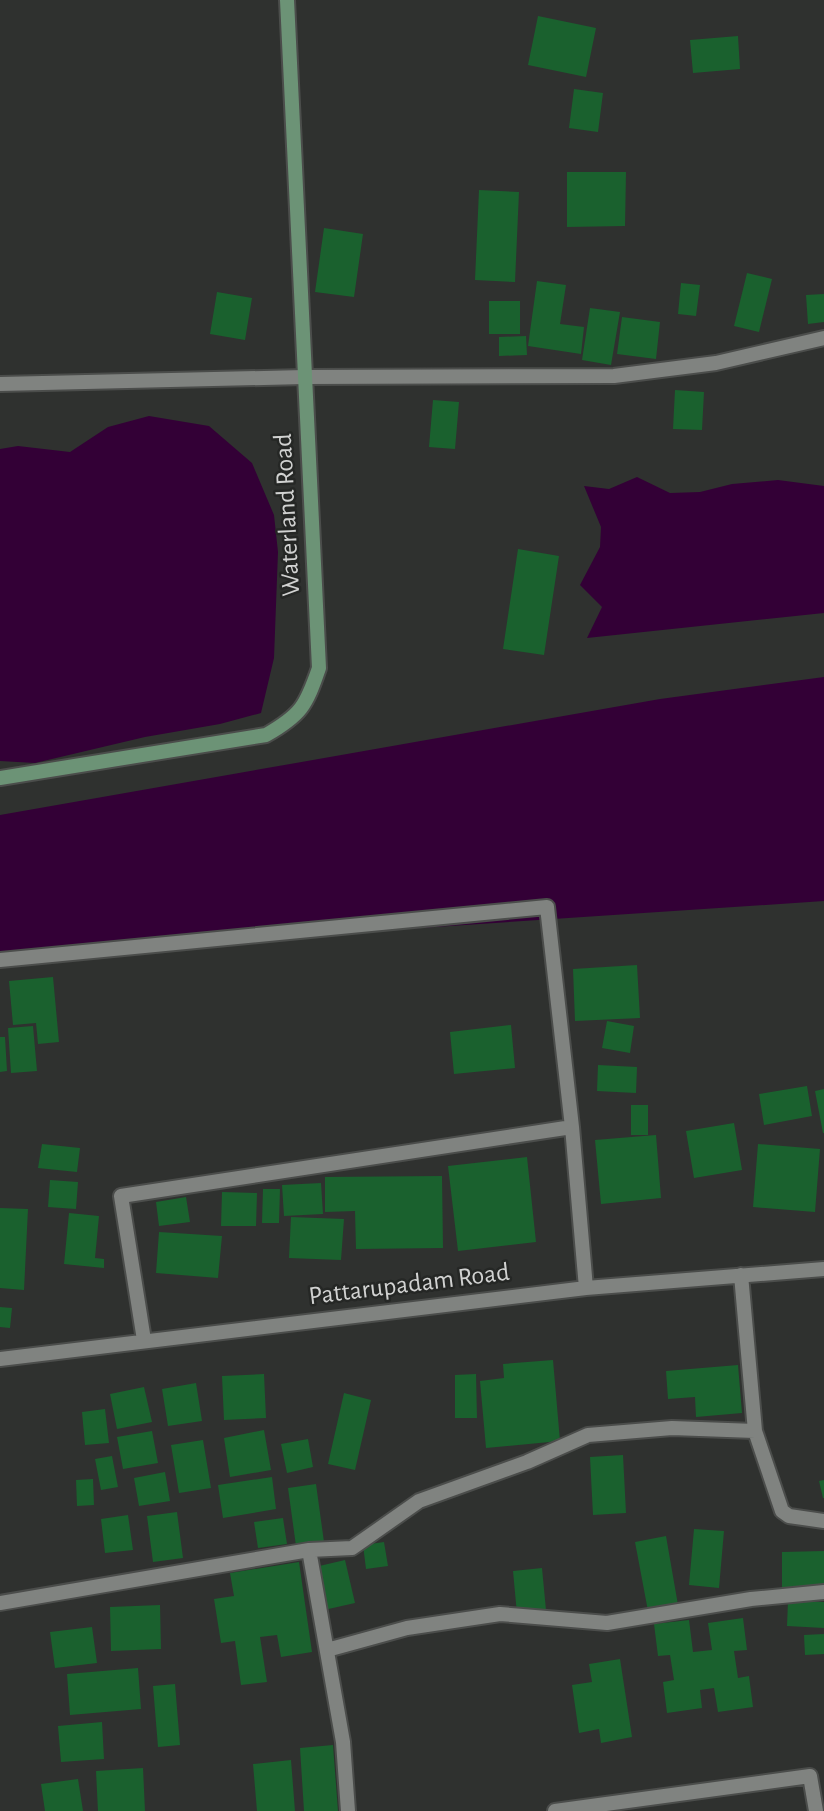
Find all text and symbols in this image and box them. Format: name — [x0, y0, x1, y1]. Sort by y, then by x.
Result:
street label: Waterland Road — [270, 433, 304, 597]
street label: Pattarupadam Road — [307, 1259, 511, 1309]

